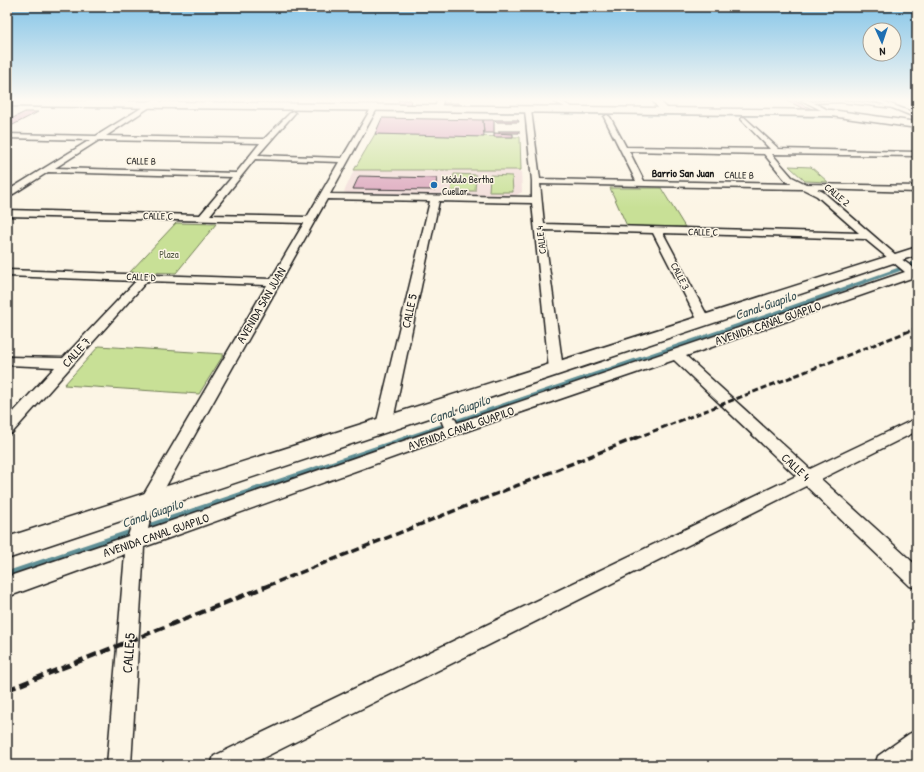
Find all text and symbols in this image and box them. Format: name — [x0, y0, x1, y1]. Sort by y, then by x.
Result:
north arrow — [862, 22, 902, 62]
text: N — [879, 45, 886, 59]
street label: CALLE B — [126, 154, 156, 168]
district label: Barrio San Juan — [652, 166, 714, 180]
street label: CALLE B — [724, 168, 754, 182]
place label: Módulo Bertha Cuellar — [442, 173, 493, 198]
marker: Módulo Bertha Cuellar — [429, 180, 439, 190]
street label: CALLE 2 — [822, 181, 853, 209]
street label: CALLE C — [143, 209, 174, 223]
street label: CALLE 4 — [533, 225, 549, 255]
street label: CALLE C — [688, 225, 719, 239]
park label: Plaza — [159, 248, 179, 261]
street label: CALLE 3 — [668, 260, 693, 292]
street label: AVENIDA SAN JUAN — [232, 264, 290, 346]
street label: CALLE D — [126, 270, 156, 284]
water label: Canal Guapilo — [732, 286, 800, 325]
street label: CALLE 5 — [397, 292, 421, 330]
street label: AVENIDA CANAL GUAPILO — [713, 297, 824, 349]
street label: CALLE 7 — [58, 333, 94, 371]
water label: Canal Guapilo — [426, 390, 494, 429]
street label: AVENIDA CANAL GUAPILO — [406, 402, 517, 454]
street label: CALLE 4 — [778, 449, 815, 485]
water label: Canal Guapilo — [119, 494, 187, 533]
street label: AVENIDA CANAL GUAPILO — [101, 509, 212, 561]
street label: CALLE 5 — [117, 632, 139, 674]

